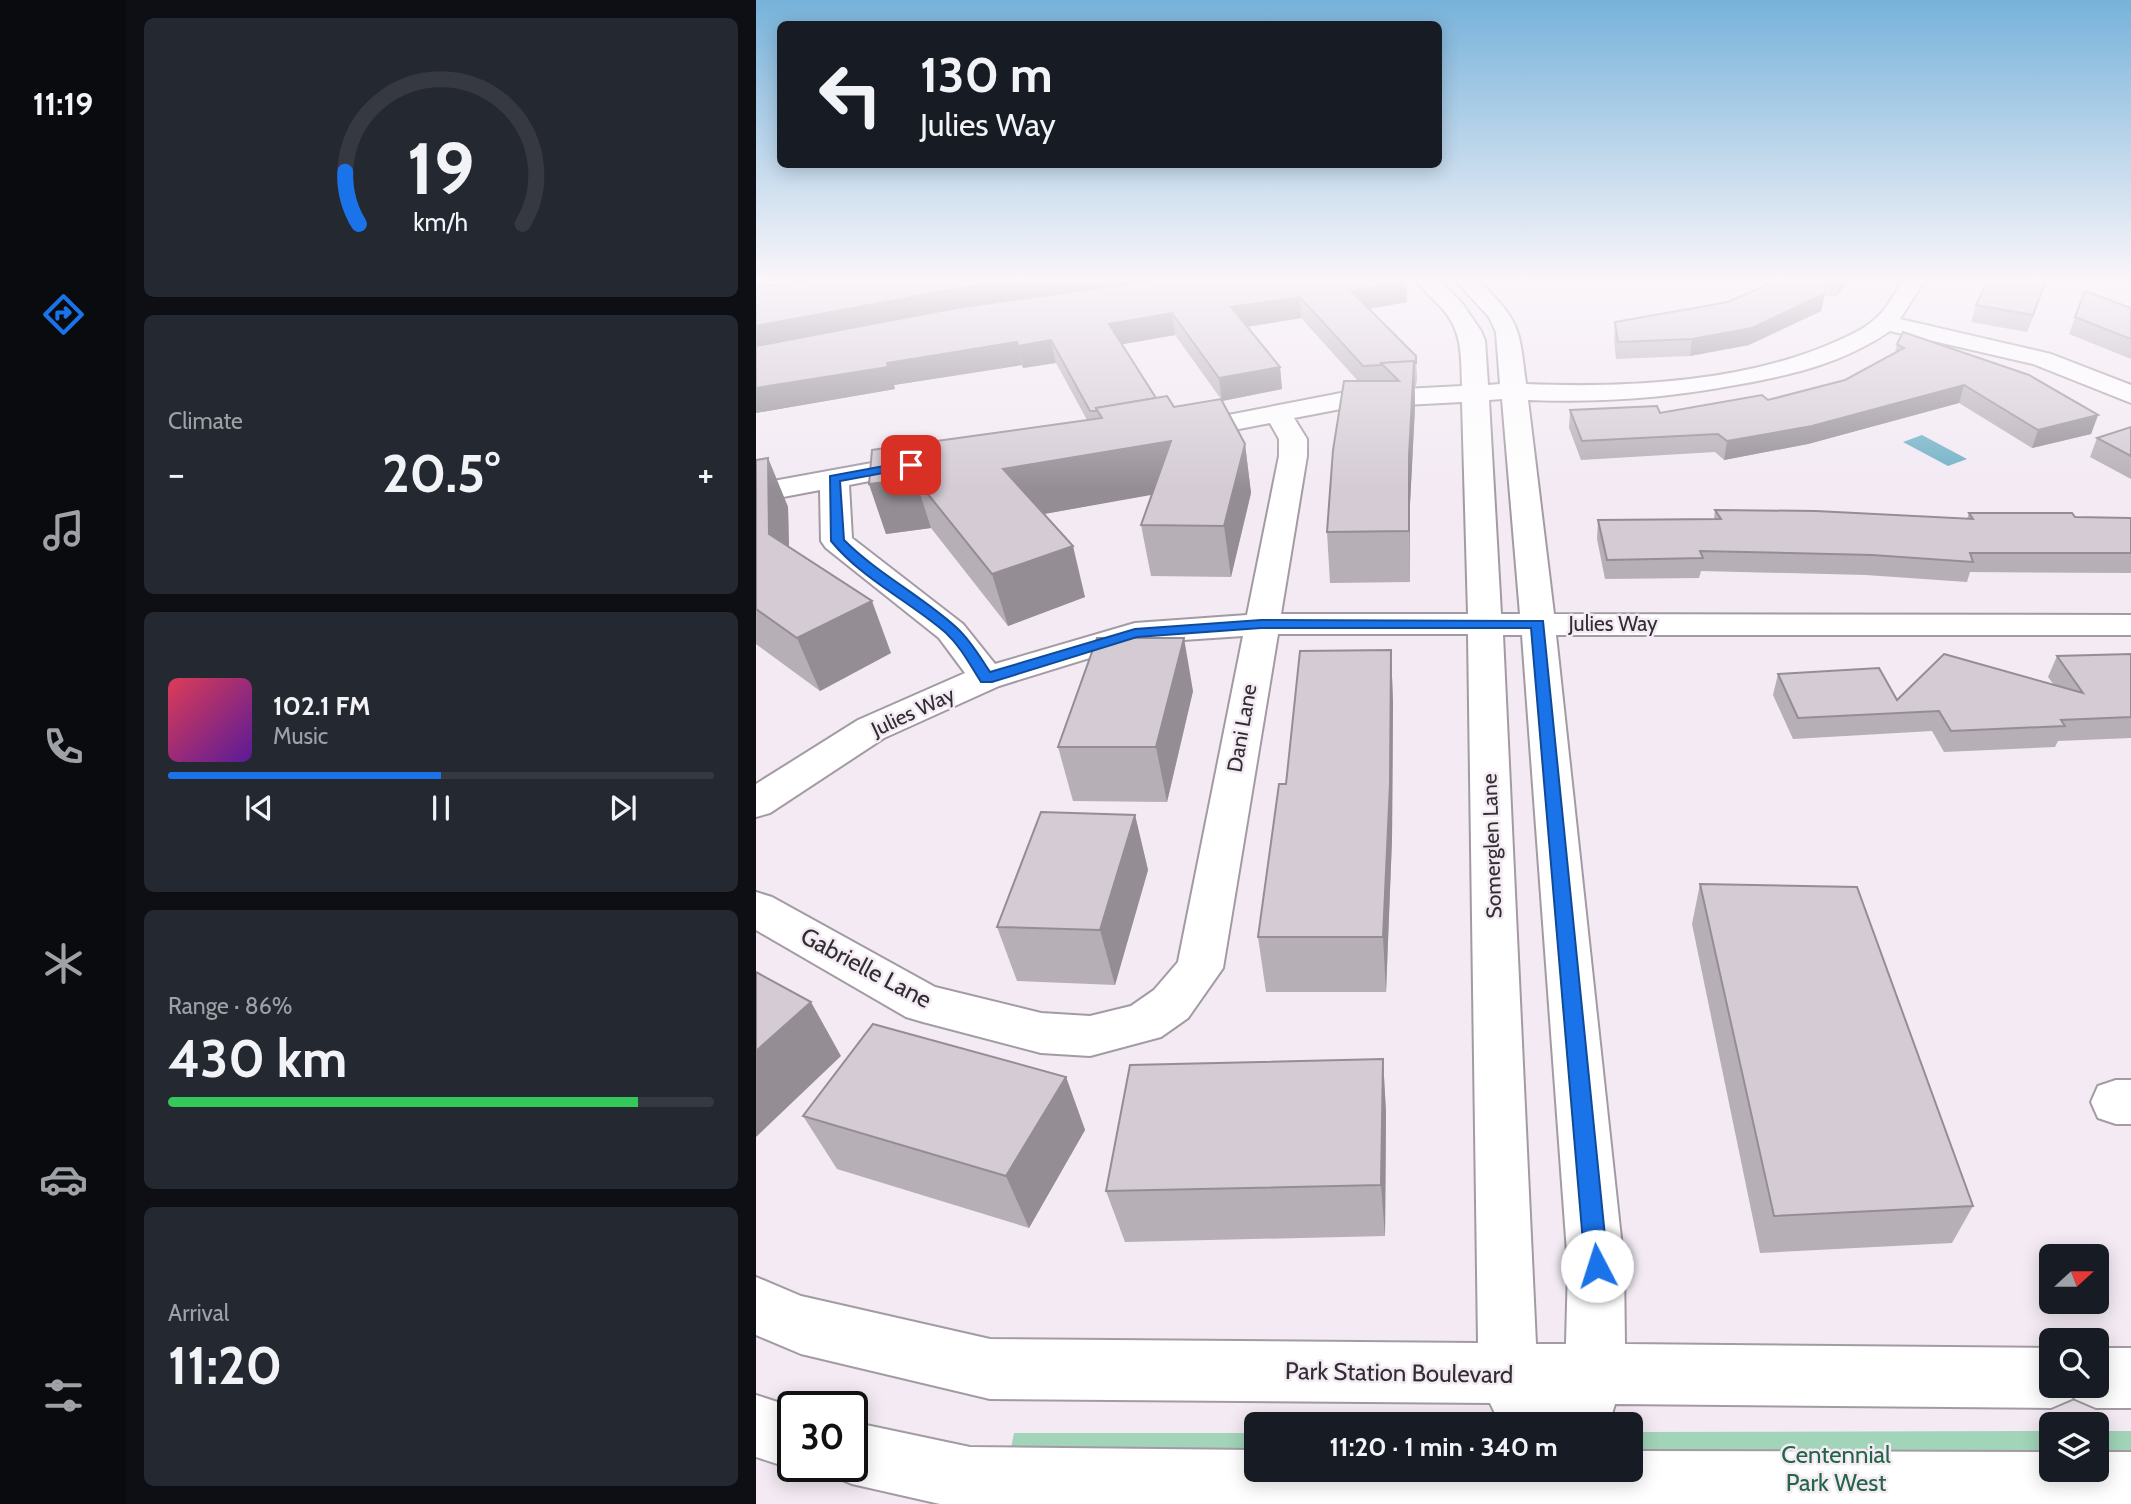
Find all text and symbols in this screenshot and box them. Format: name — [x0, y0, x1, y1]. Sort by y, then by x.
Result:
text: 130 m — [920, 45, 1053, 104]
icon: left — [805, 49, 896, 140]
text: 11:19 — [33, 84, 93, 123]
text: Julies Way — [920, 105, 1056, 144]
text: 19 — [407, 124, 475, 212]
text: km/h — [414, 206, 468, 236]
icon: directions — [39, 290, 88, 339]
text: Climate — [168, 407, 243, 435]
pin — [881, 435, 941, 495]
text: 20.5° — [382, 442, 500, 505]
icon: arrive — [892, 446, 930, 484]
text: − — [168, 450, 185, 497]
text: + — [697, 450, 714, 497]
icon: music — [39, 506, 88, 555]
street label: Julies Way — [1568, 611, 1658, 636]
street label: Julies Way — [866, 681, 959, 742]
street label: Dani Lane — [1221, 682, 1262, 774]
text: 102.1 FM — [273, 690, 370, 722]
icon: phone — [39, 722, 88, 771]
text: Music — [273, 722, 328, 750]
street label: Somerglen Lane — [1476, 773, 1507, 919]
icon: previous — [240, 789, 278, 827]
icon: pause — [422, 789, 460, 827]
icon: next — [604, 789, 642, 827]
street label: Gabrielle Lane — [796, 921, 937, 1014]
icon: climate — [39, 939, 88, 988]
text: Range · 86% — [168, 992, 292, 1020]
text: 430 km — [168, 1027, 347, 1090]
icon: car — [39, 1155, 88, 1204]
position arrow — [1560, 1229, 1634, 1303]
north arrow — [2039, 1244, 2109, 1314]
map controls — [2039, 1244, 2109, 1482]
text: Arrival — [168, 1299, 229, 1327]
button: search — [2039, 1328, 2109, 1398]
text: 11:20 — [168, 1334, 282, 1397]
street label: Park Station Boulevard — [1285, 1356, 1513, 1389]
icon: filters — [39, 1371, 88, 1420]
speed limit sign: 30 — [777, 1391, 868, 1482]
button: layers — [2039, 1412, 2109, 1482]
text: 11:20 · 1 min · 340 m — [1329, 1431, 1558, 1463]
park label: Centennial Park West — [1781, 1440, 1891, 1497]

